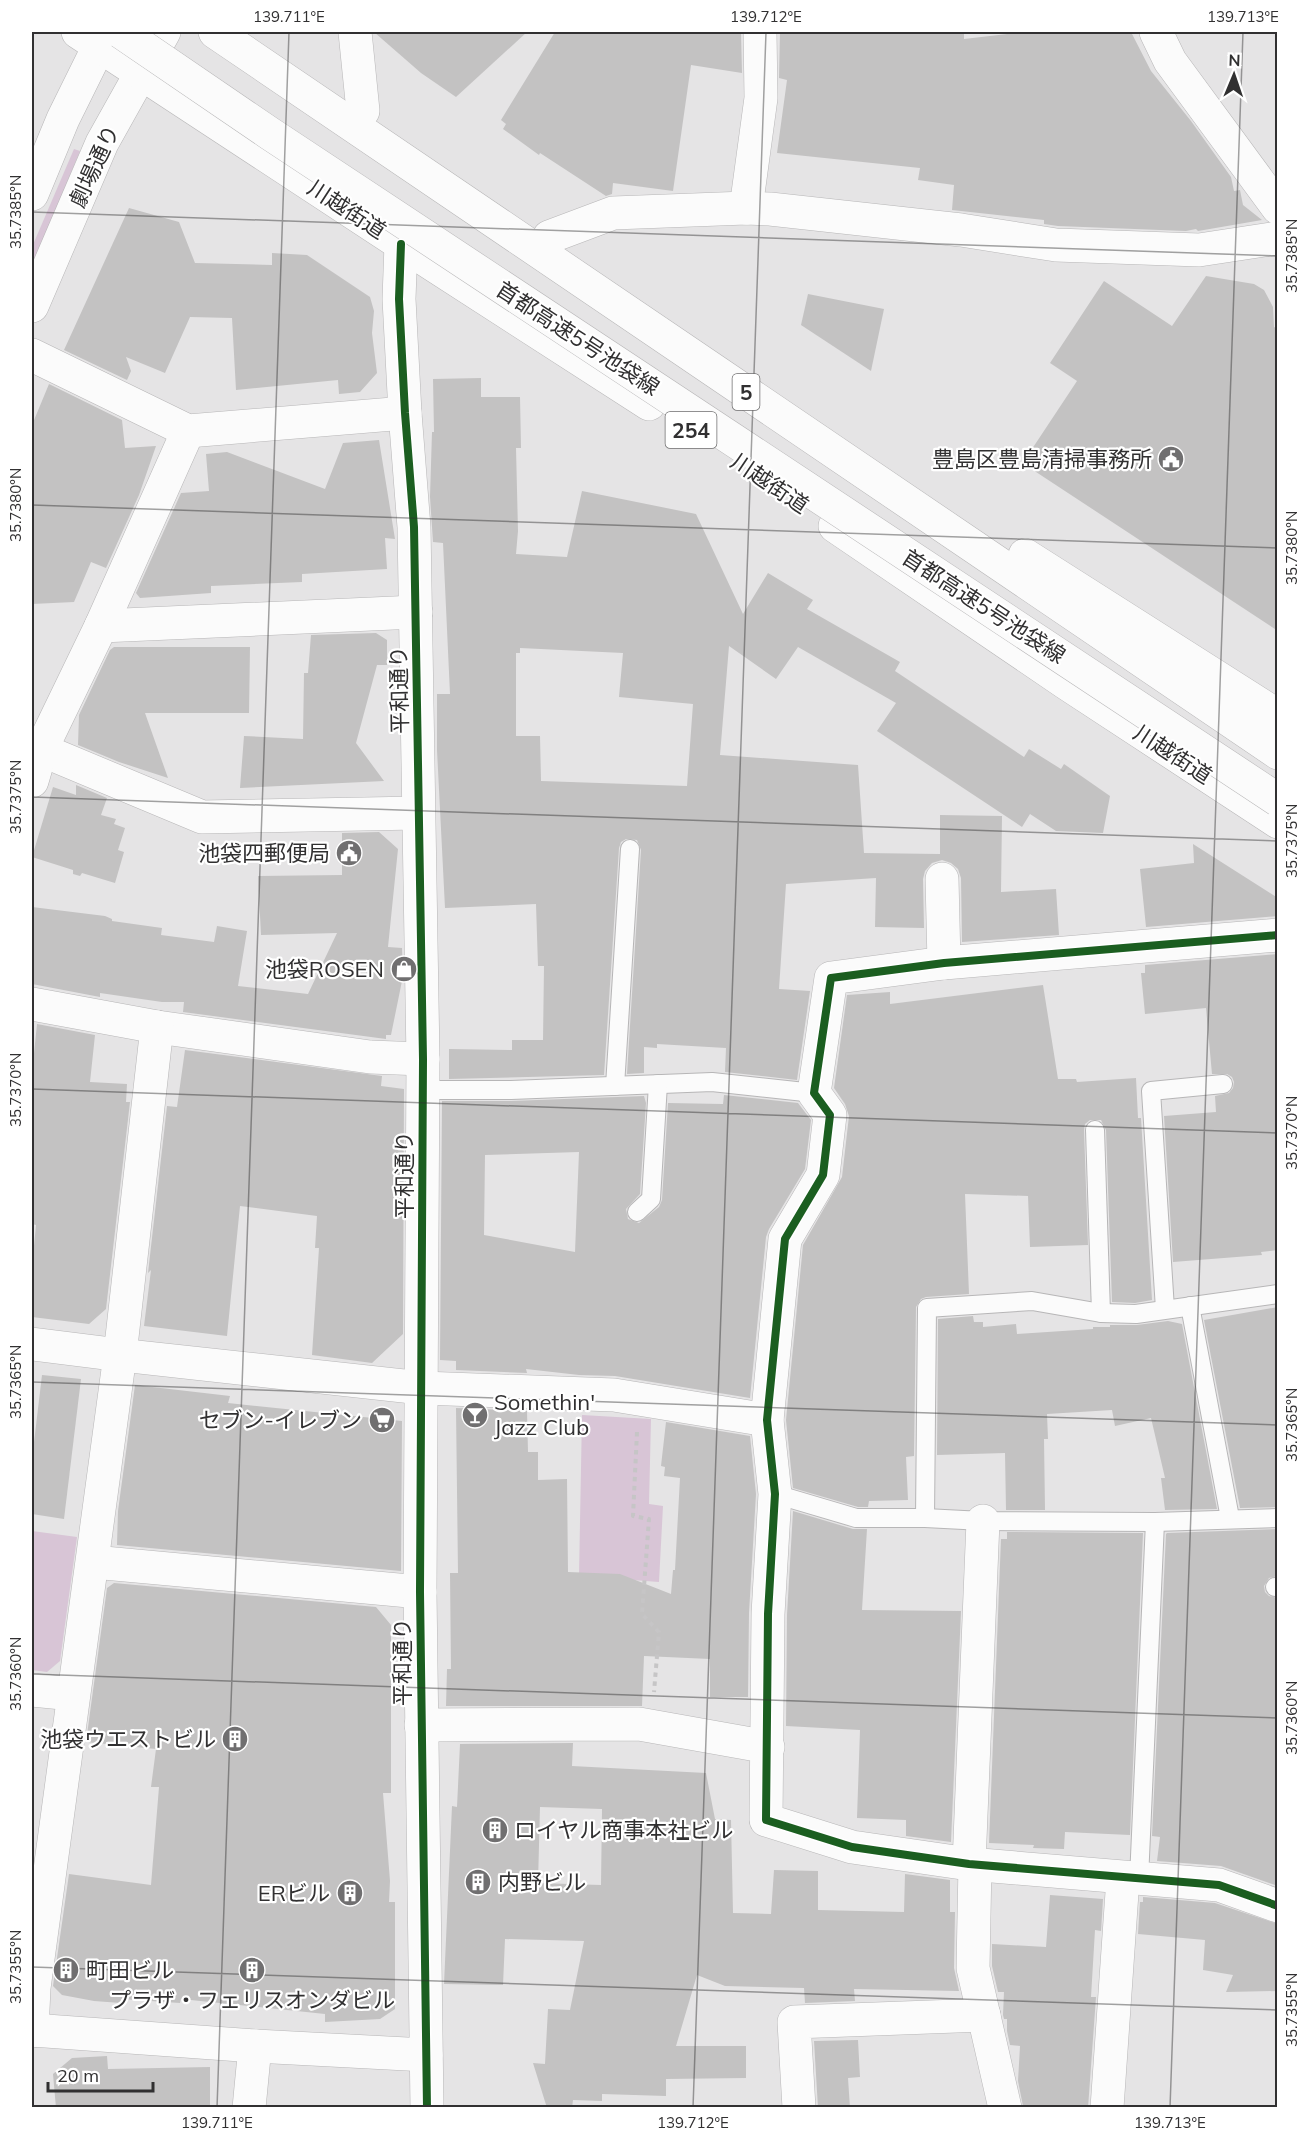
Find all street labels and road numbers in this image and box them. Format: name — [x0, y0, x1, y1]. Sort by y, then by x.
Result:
street label: 劇場通り — [63, 120, 125, 212]
street label: 川越街道 — [302, 173, 392, 245]
street label: 首都高速5号池袋線 — [491, 275, 665, 401]
road number: 5 — [732, 374, 760, 410]
road number: 254 — [666, 412, 716, 448]
street label: 川越街道 — [726, 447, 814, 519]
street label: 首都高速5号池袋線 — [897, 543, 1071, 669]
street label: 平和通り — [384, 646, 414, 734]
street label: 川越街道 — [1128, 718, 1218, 790]
street label: 平和通り — [390, 1131, 418, 1219]
street label: 平和通り — [388, 1618, 416, 1706]

